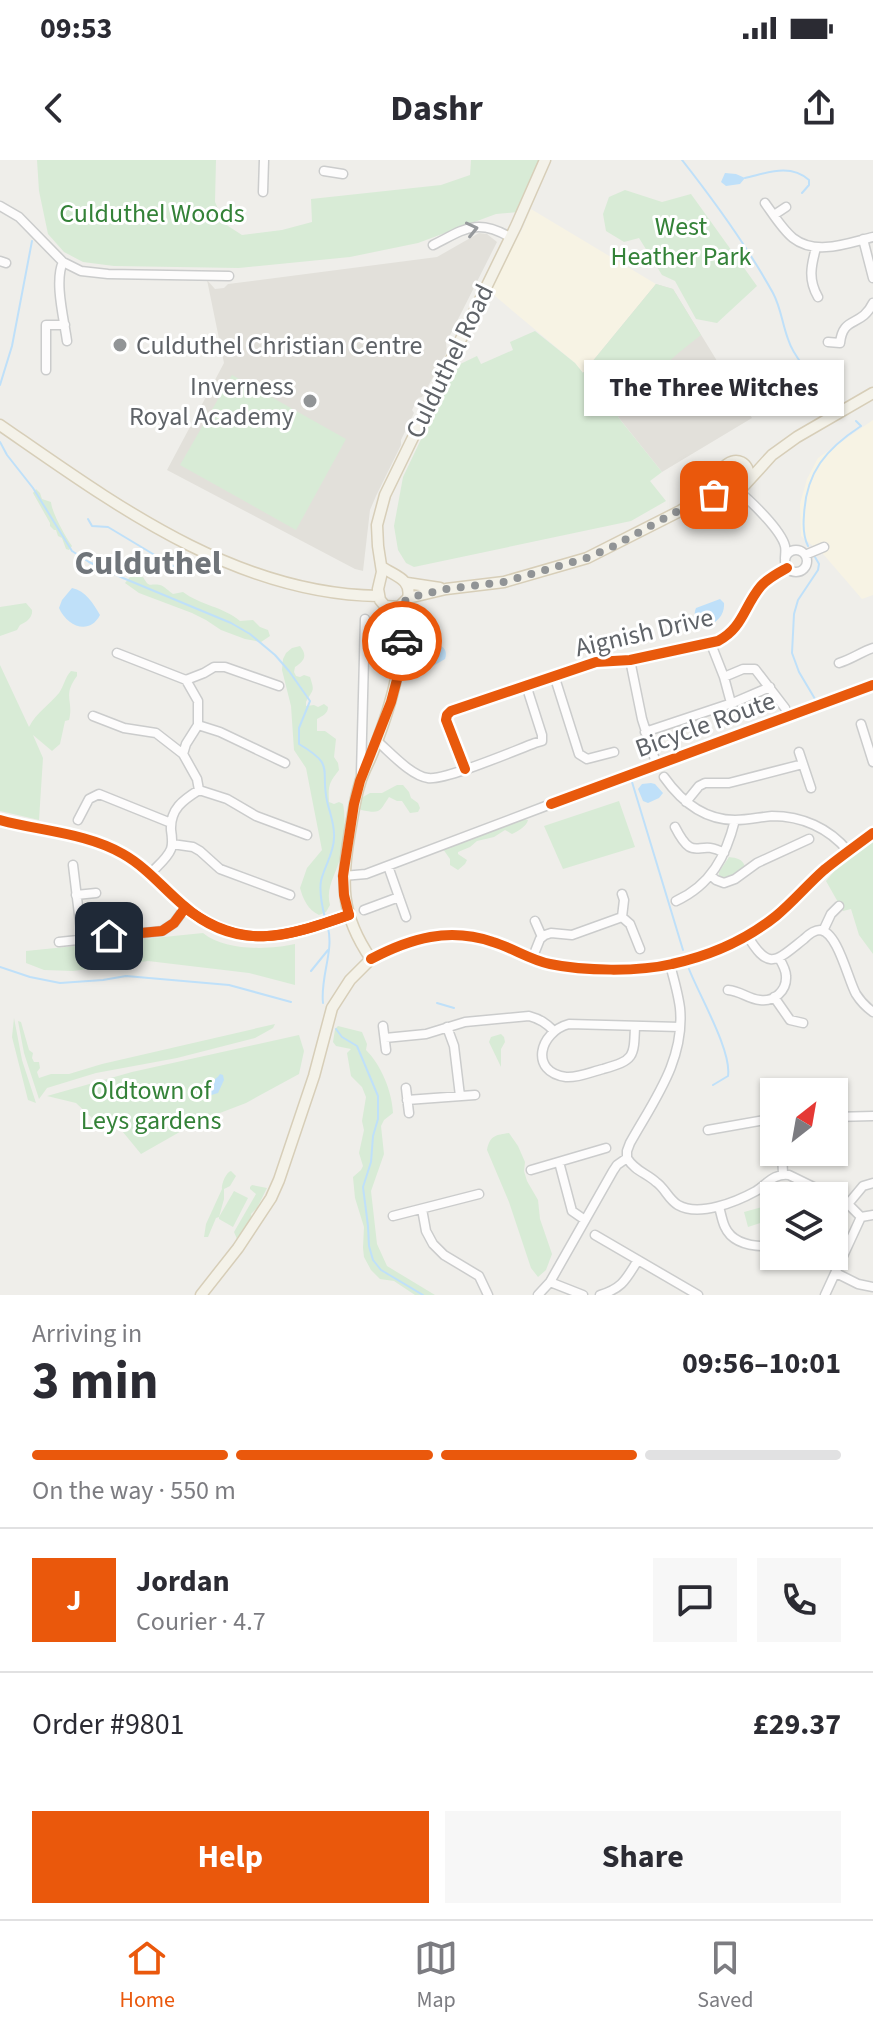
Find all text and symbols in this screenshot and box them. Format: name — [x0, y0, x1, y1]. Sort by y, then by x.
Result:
text: 09:53 — [40, 7, 112, 50]
text: Dashr — [390, 83, 483, 134]
icon: back — [32, 86, 76, 130]
icon: share — [797, 86, 841, 130]
park label: Culduthel Woods — [59, 195, 245, 232]
park label: West Heather Park — [611, 208, 752, 275]
one-way arrow — [464, 221, 478, 238]
street label: Culduthel Road — [396, 278, 503, 445]
place label: Culduthel Christian Centre — [136, 327, 423, 364]
marker: Culduthel Christian Centre — [111, 336, 129, 354]
callout: The Three Witches — [584, 359, 844, 415]
place label: Inverness Royal Academy — [129, 368, 294, 435]
text: The Three Witches — [609, 369, 819, 406]
marker: Inverness Royal Academy — [301, 392, 319, 410]
pin — [680, 461, 748, 529]
icon: bag — [692, 473, 736, 517]
district label: Culduthel — [74, 539, 222, 588]
street label: Aignish Drive — [571, 599, 717, 666]
courier — [362, 601, 442, 681]
icon: car — [380, 619, 424, 663]
street label: Bicycle Route — [630, 682, 780, 767]
pin — [75, 902, 143, 970]
icon: home — [87, 914, 131, 958]
park label: Oldtown of Leys gardens — [81, 1072, 221, 1139]
north arrow — [760, 1078, 848, 1166]
map controls — [760, 1078, 848, 1270]
button: layers — [760, 1182, 848, 1270]
text: Arriving in — [32, 1315, 142, 1352]
text: 09:56–10:01 — [682, 1342, 841, 1385]
text: 3 min — [32, 1345, 159, 1419]
text: On the way · 550 m — [32, 1472, 236, 1509]
button: chat — [653, 1558, 737, 1642]
button: phone — [757, 1558, 841, 1642]
text: Jordan — [136, 1560, 230, 1603]
text: J — [66, 1579, 82, 1622]
text: Courier · 4.7 — [136, 1603, 266, 1640]
text: Order #9801 — [32, 1703, 185, 1746]
text: £29.37 — [753, 1703, 841, 1746]
button: Help — [32, 1811, 429, 1903]
button: Share — [445, 1811, 841, 1903]
tab: Home — [120, 1936, 175, 2016]
tab: Map — [414, 1936, 458, 2016]
tab: Saved — [697, 1936, 753, 2016]

